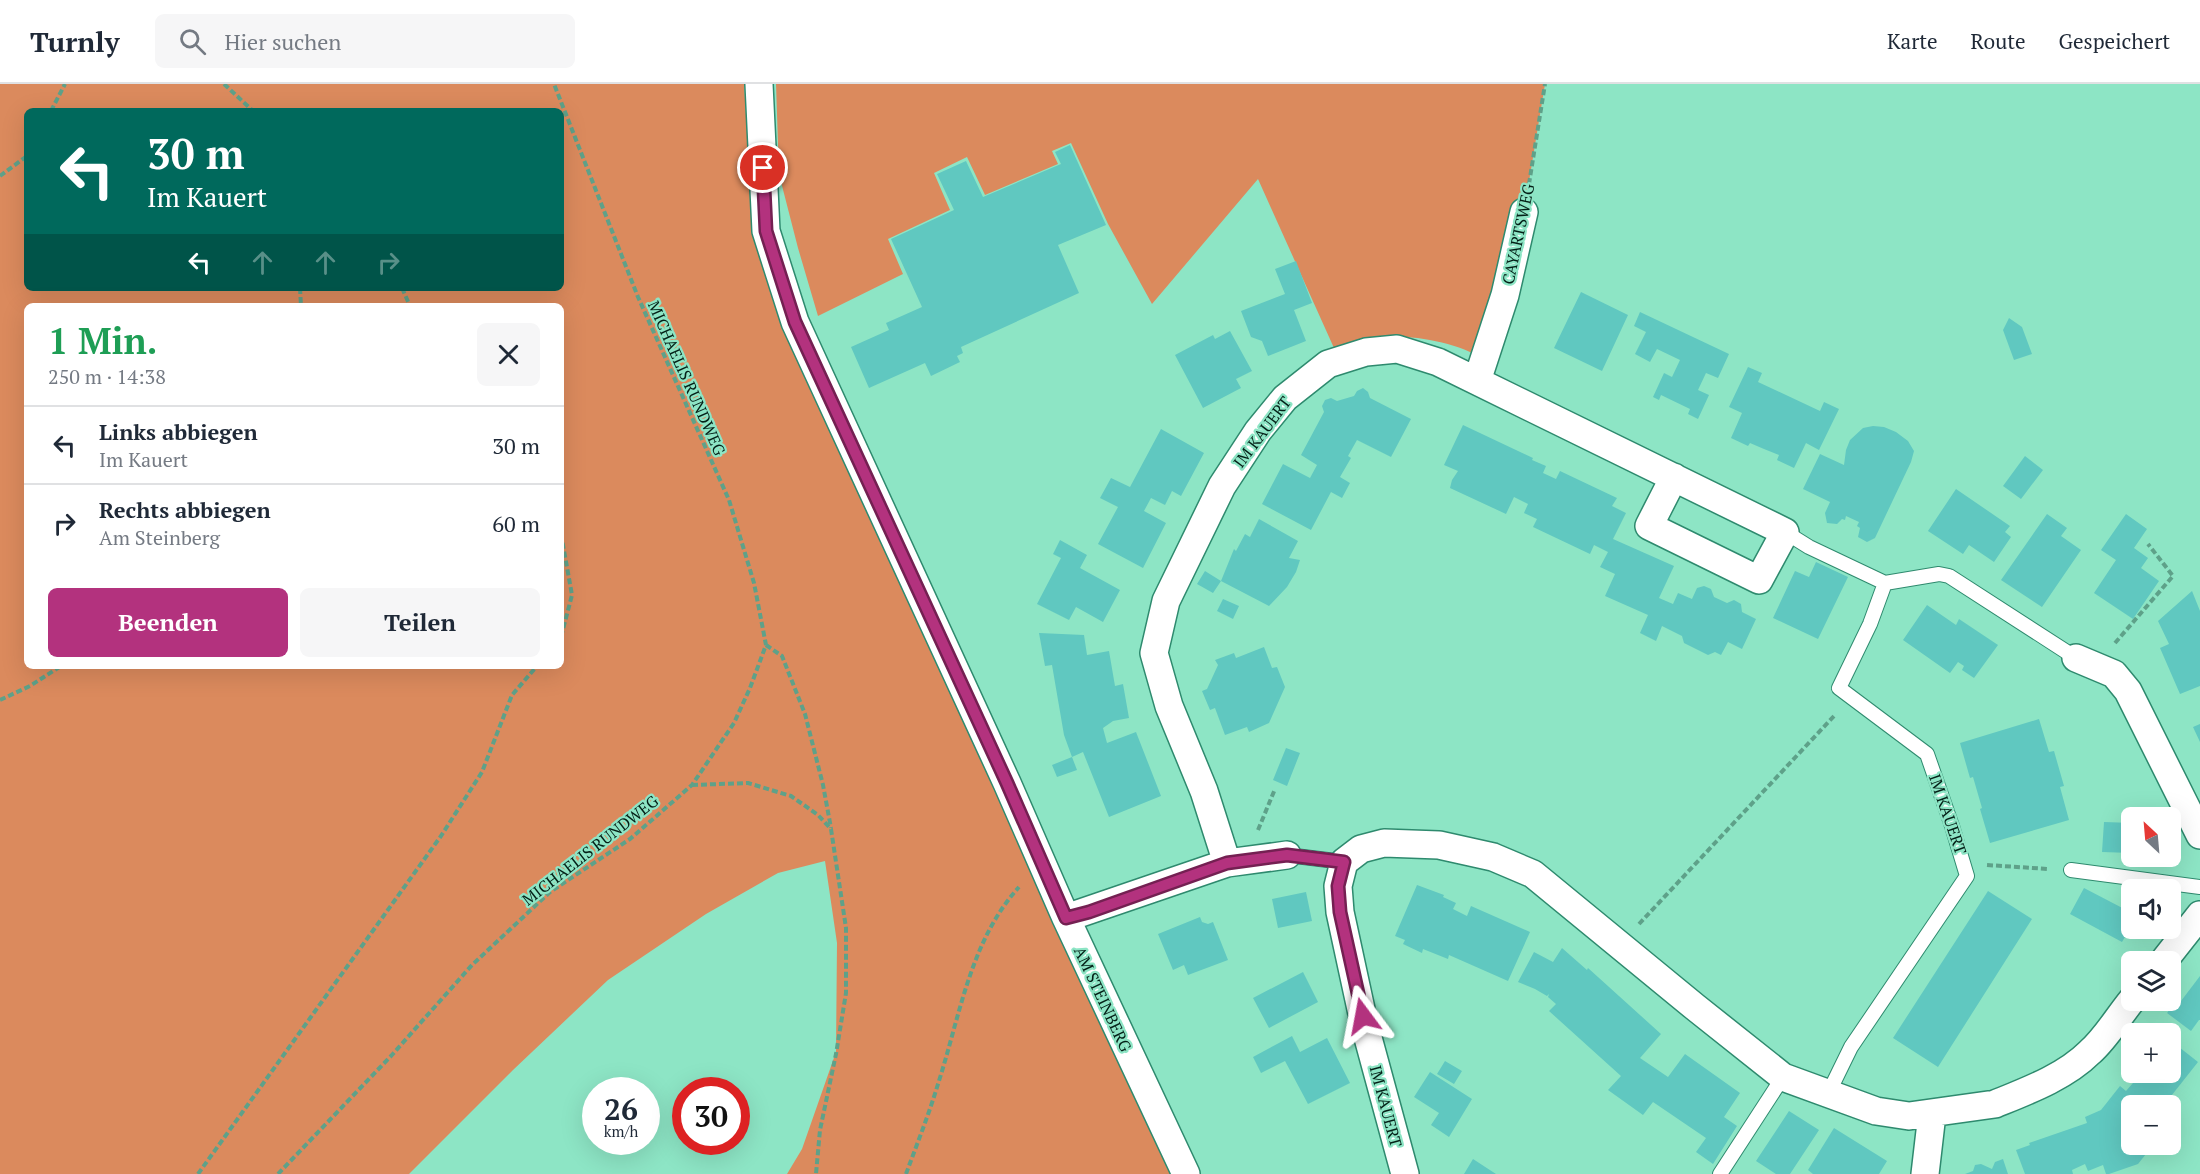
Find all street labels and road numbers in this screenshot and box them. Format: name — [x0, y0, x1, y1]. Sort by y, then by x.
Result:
street label: CAYARTSWEG — [1497, 182, 1539, 286]
street label: MICHAELIS RUNDWEG — [643, 297, 731, 459]
street label: IM KAUERT — [1228, 392, 1296, 472]
street label: IM KAUERT — [1924, 771, 1972, 857]
street label: MICHAELIS RUNDWEG — [517, 790, 663, 910]
street label: AM STEINBERG — [1069, 943, 1137, 1055]
street label: IM KAUERT — [1365, 1063, 1407, 1149]

